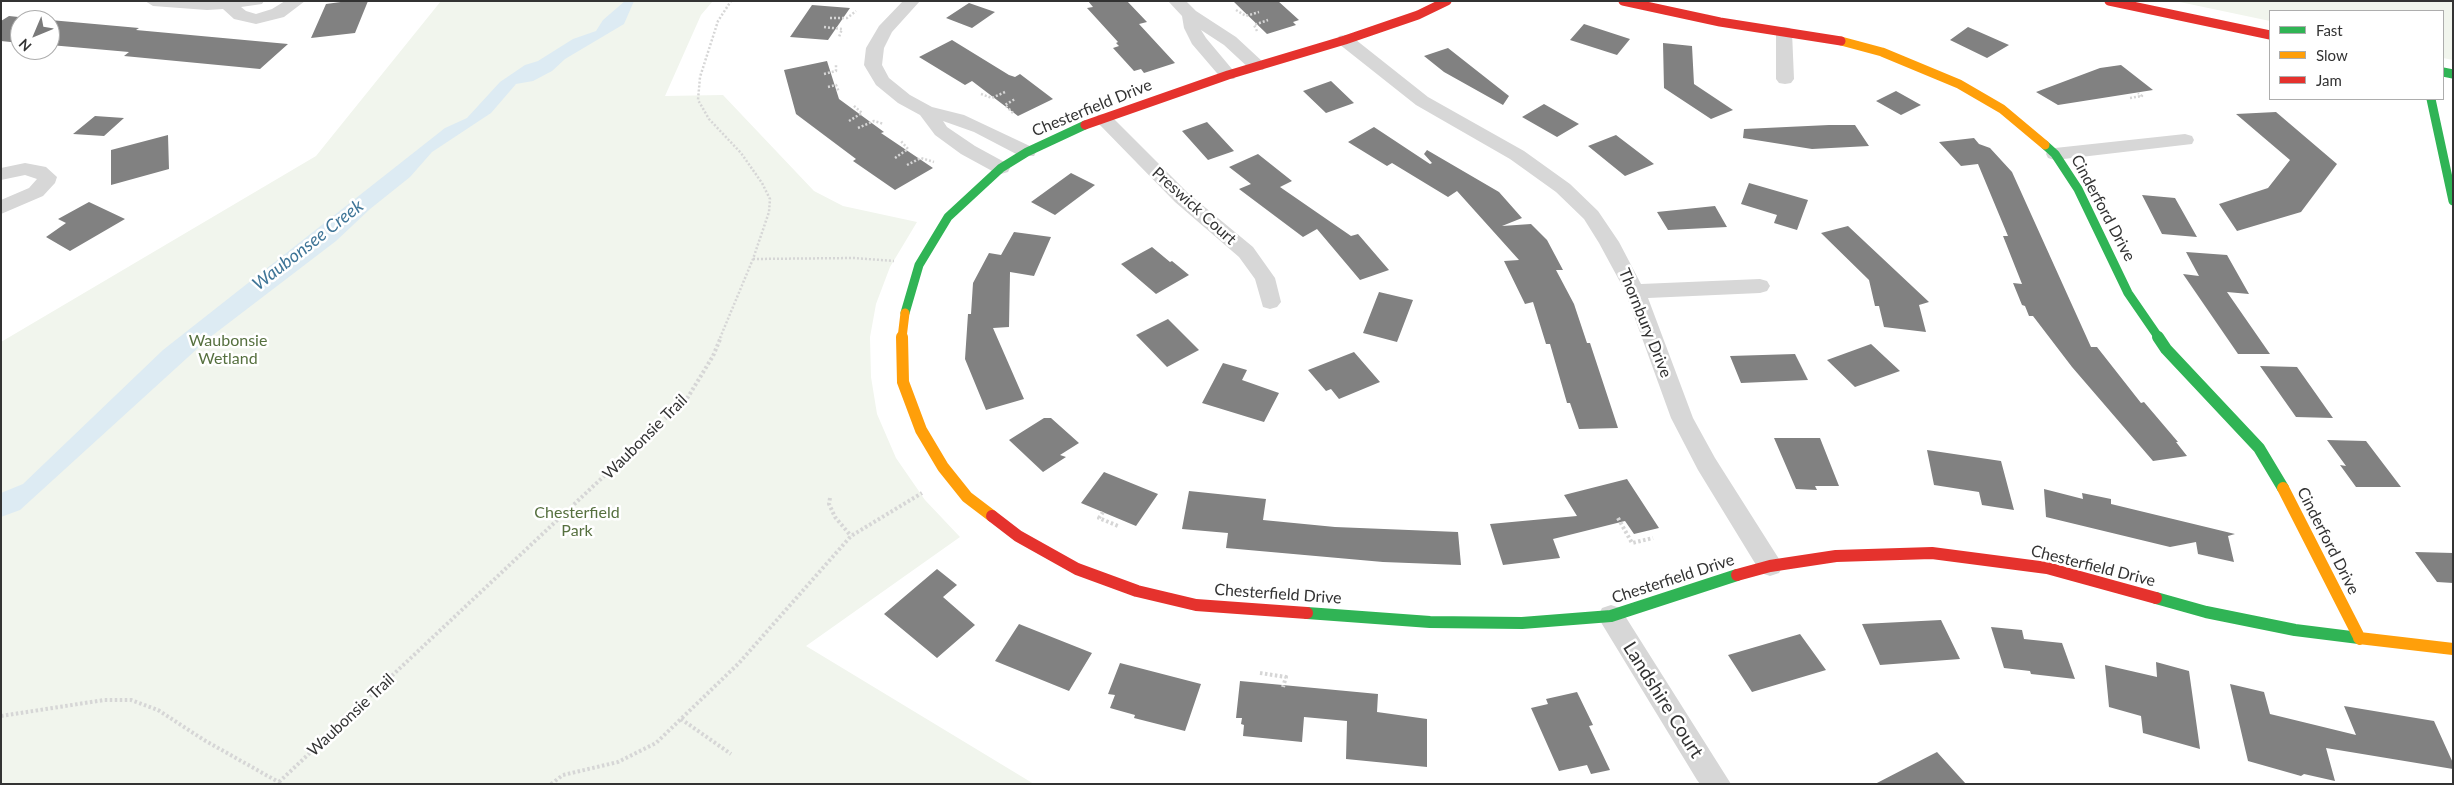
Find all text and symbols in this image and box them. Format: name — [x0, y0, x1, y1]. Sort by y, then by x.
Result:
north arrow — [10, 10, 60, 60]
legend — [2269, 10, 2444, 100]
text: Fast — [2316, 21, 2343, 39]
text: N — [15, 35, 35, 55]
text: Slow — [2316, 46, 2348, 64]
text: Jam — [2316, 71, 2342, 89]
street label: Chesterfield Drive — [1029, 75, 1155, 141]
street label: Cinderford Drive — [2067, 151, 2139, 265]
street label: Preswick Court — [1148, 163, 1240, 249]
water label: Waubonsee Creek — [248, 195, 368, 295]
street label: Thornbury Drive — [1614, 266, 1676, 380]
park label: Waubonsie Wetland — [189, 331, 267, 369]
street label: Waubonsie Trail — [599, 391, 691, 483]
street label: Cinderford Drive — [2293, 484, 2363, 598]
park label: Chesterfield Park — [534, 503, 620, 541]
street label: Chesterfield Drive — [2029, 541, 2157, 591]
street label: Chesterfield Drive — [1609, 550, 1737, 608]
street label: Chesterfield Drive — [1214, 580, 1342, 608]
street label: Landshire Court — [1618, 638, 1708, 762]
street label: Waubonsie Trail — [304, 670, 398, 760]

